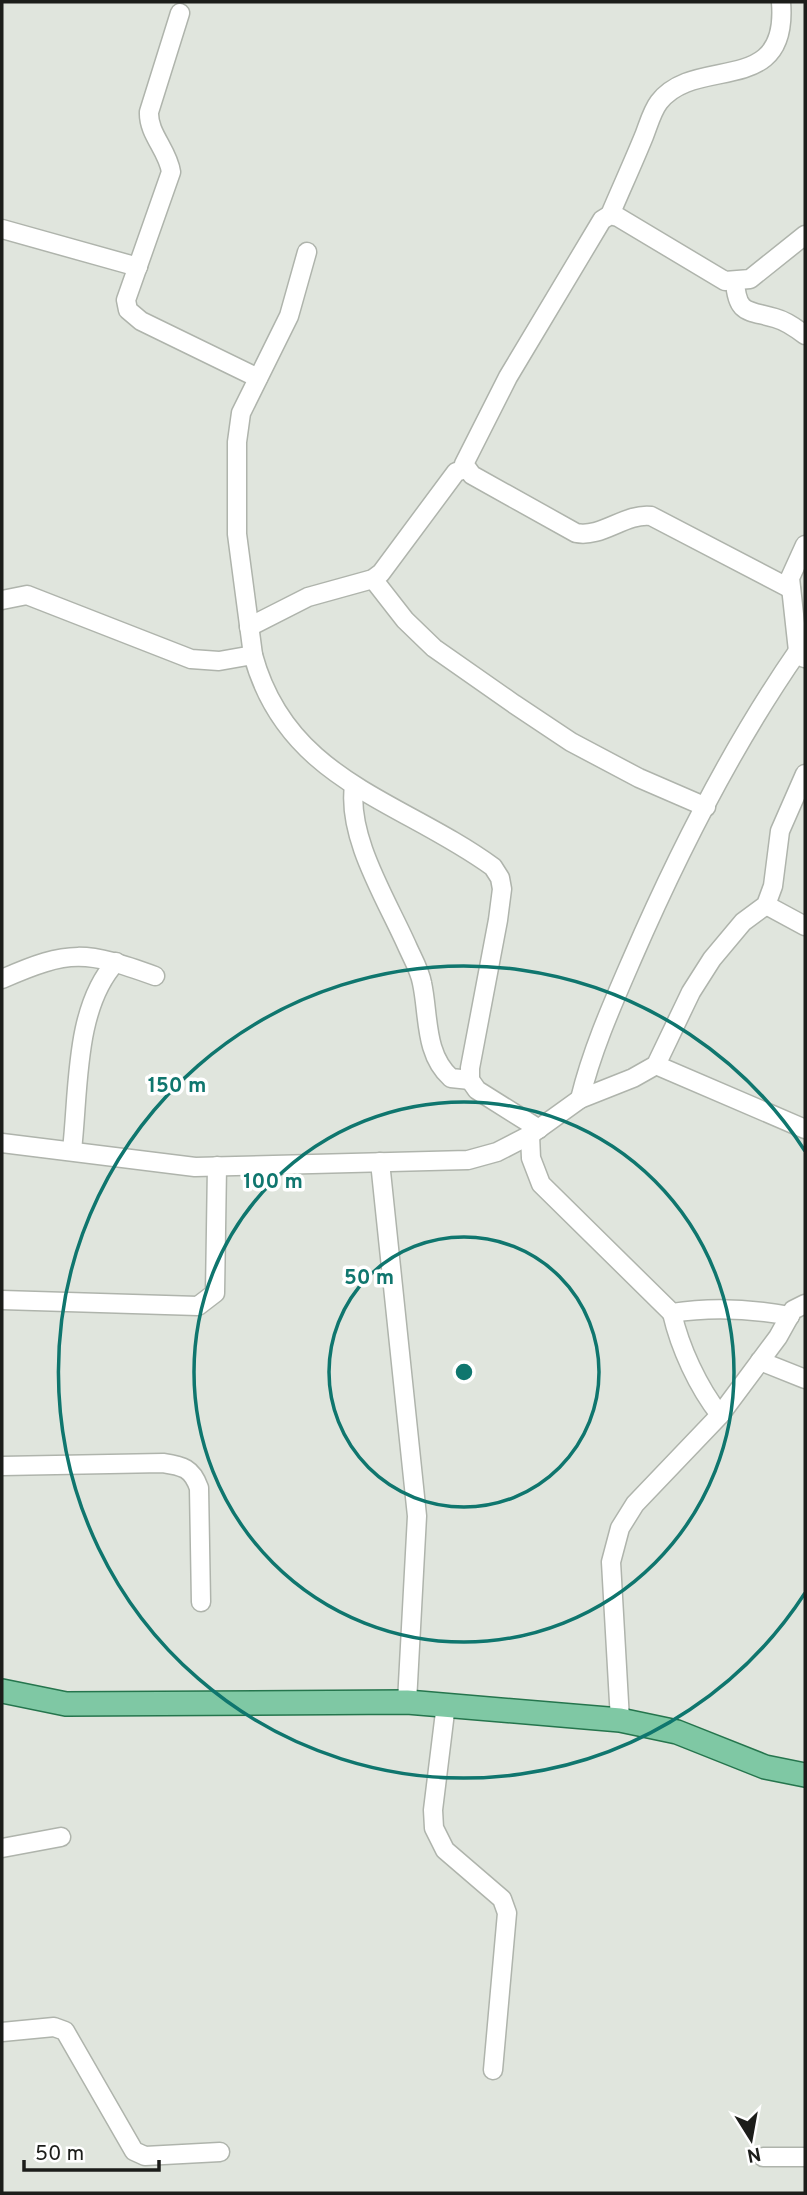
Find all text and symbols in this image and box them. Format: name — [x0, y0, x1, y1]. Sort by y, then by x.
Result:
text: 150 m — [148, 1073, 206, 1100]
text: 100 m — [243, 1169, 303, 1196]
text: 50 m — [344, 1265, 394, 1292]
centre of rings — [452, 1360, 476, 1384]
north arrow — [716, 2104, 786, 2174]
scale bar — [24, 2128, 159, 2172]
text: 50 m — [35, 2141, 84, 2168]
text: N — [745, 2141, 763, 2167]

